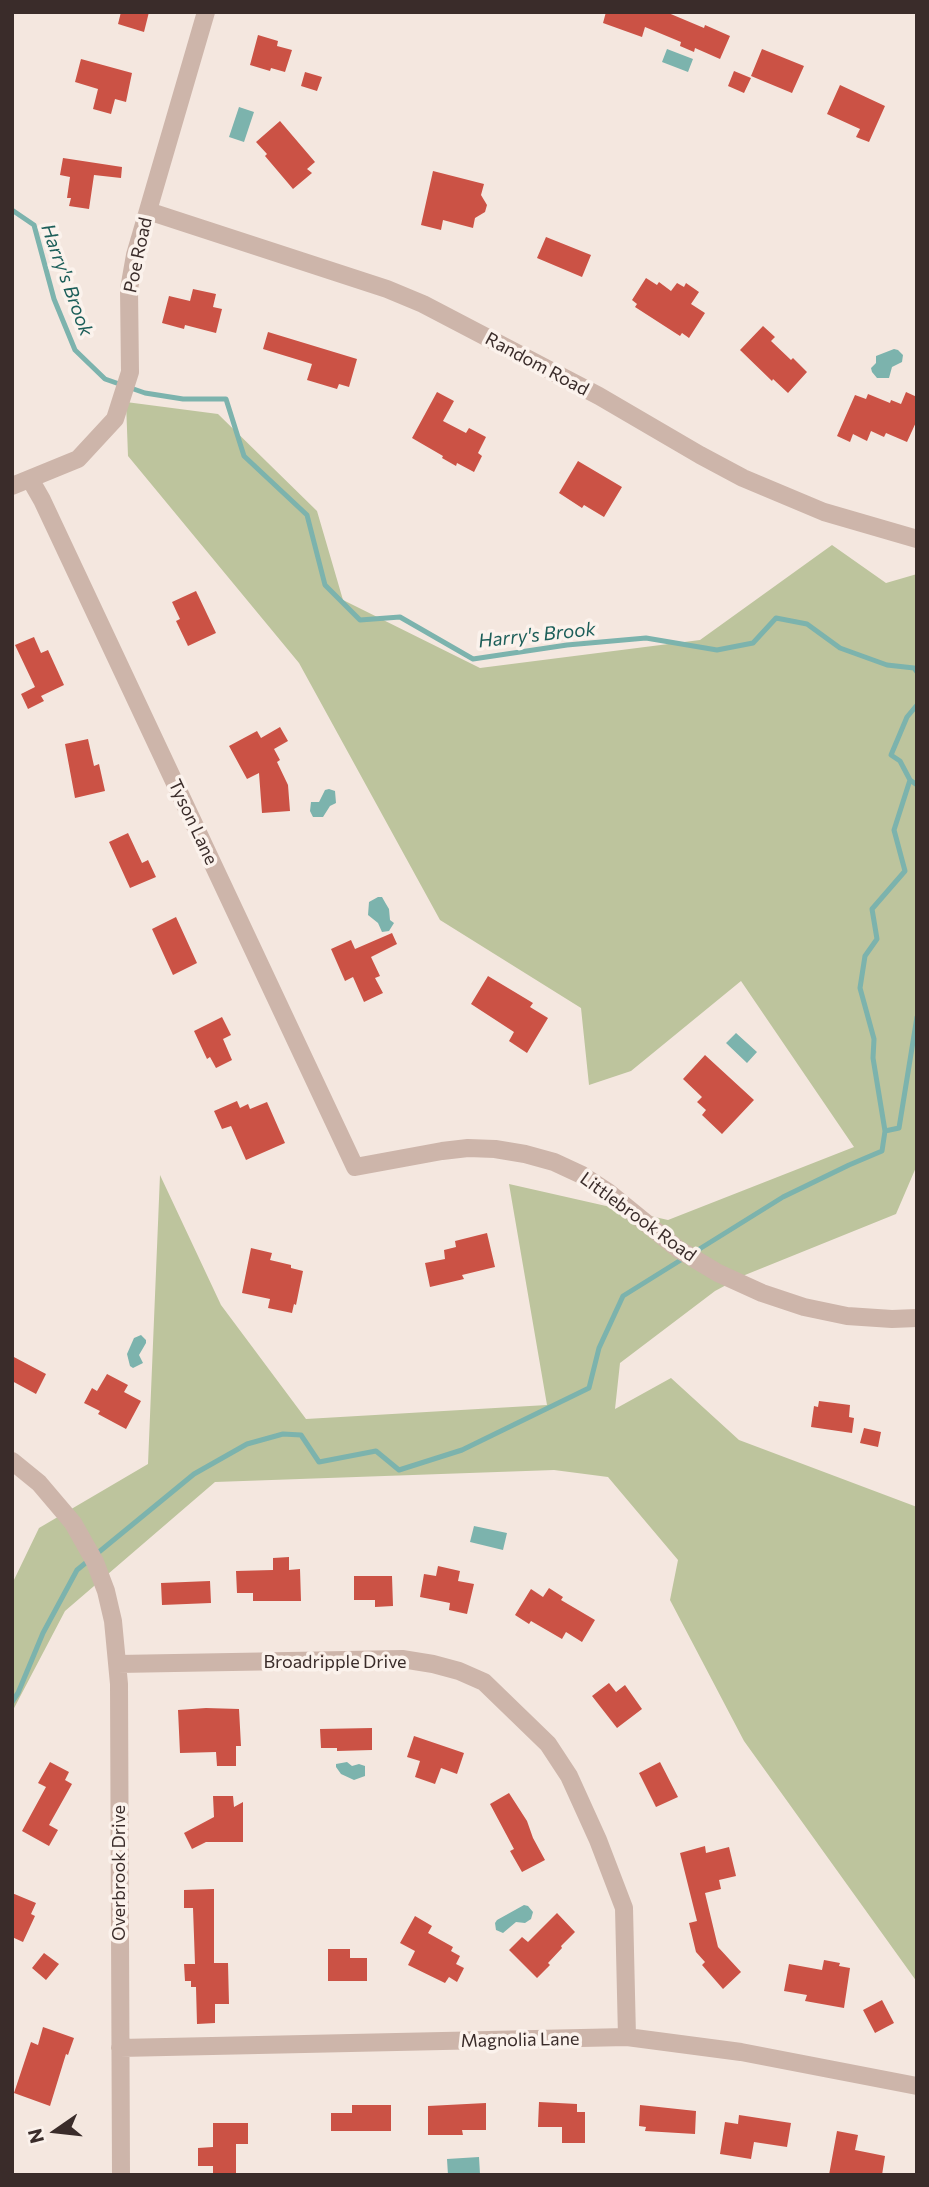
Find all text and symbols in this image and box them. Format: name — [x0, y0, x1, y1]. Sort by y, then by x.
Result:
street label: Poe Road — [119, 215, 157, 295]
water label: Harry's Brook — [36, 221, 98, 339]
street label: Random Road — [482, 328, 592, 400]
water label: Harry's Brook — [477, 618, 597, 652]
street label: Tyson Lane — [164, 776, 222, 868]
street label: Littlebrook Road — [576, 1168, 700, 1266]
street label: Broadripple Drive — [263, 1651, 407, 1673]
street label: Overbrook Drive — [108, 1805, 130, 1941]
street label: Magnolia Lane — [460, 2028, 580, 2052]
north arrow — [21, 2096, 91, 2166]
text: N — [22, 2127, 48, 2146]

